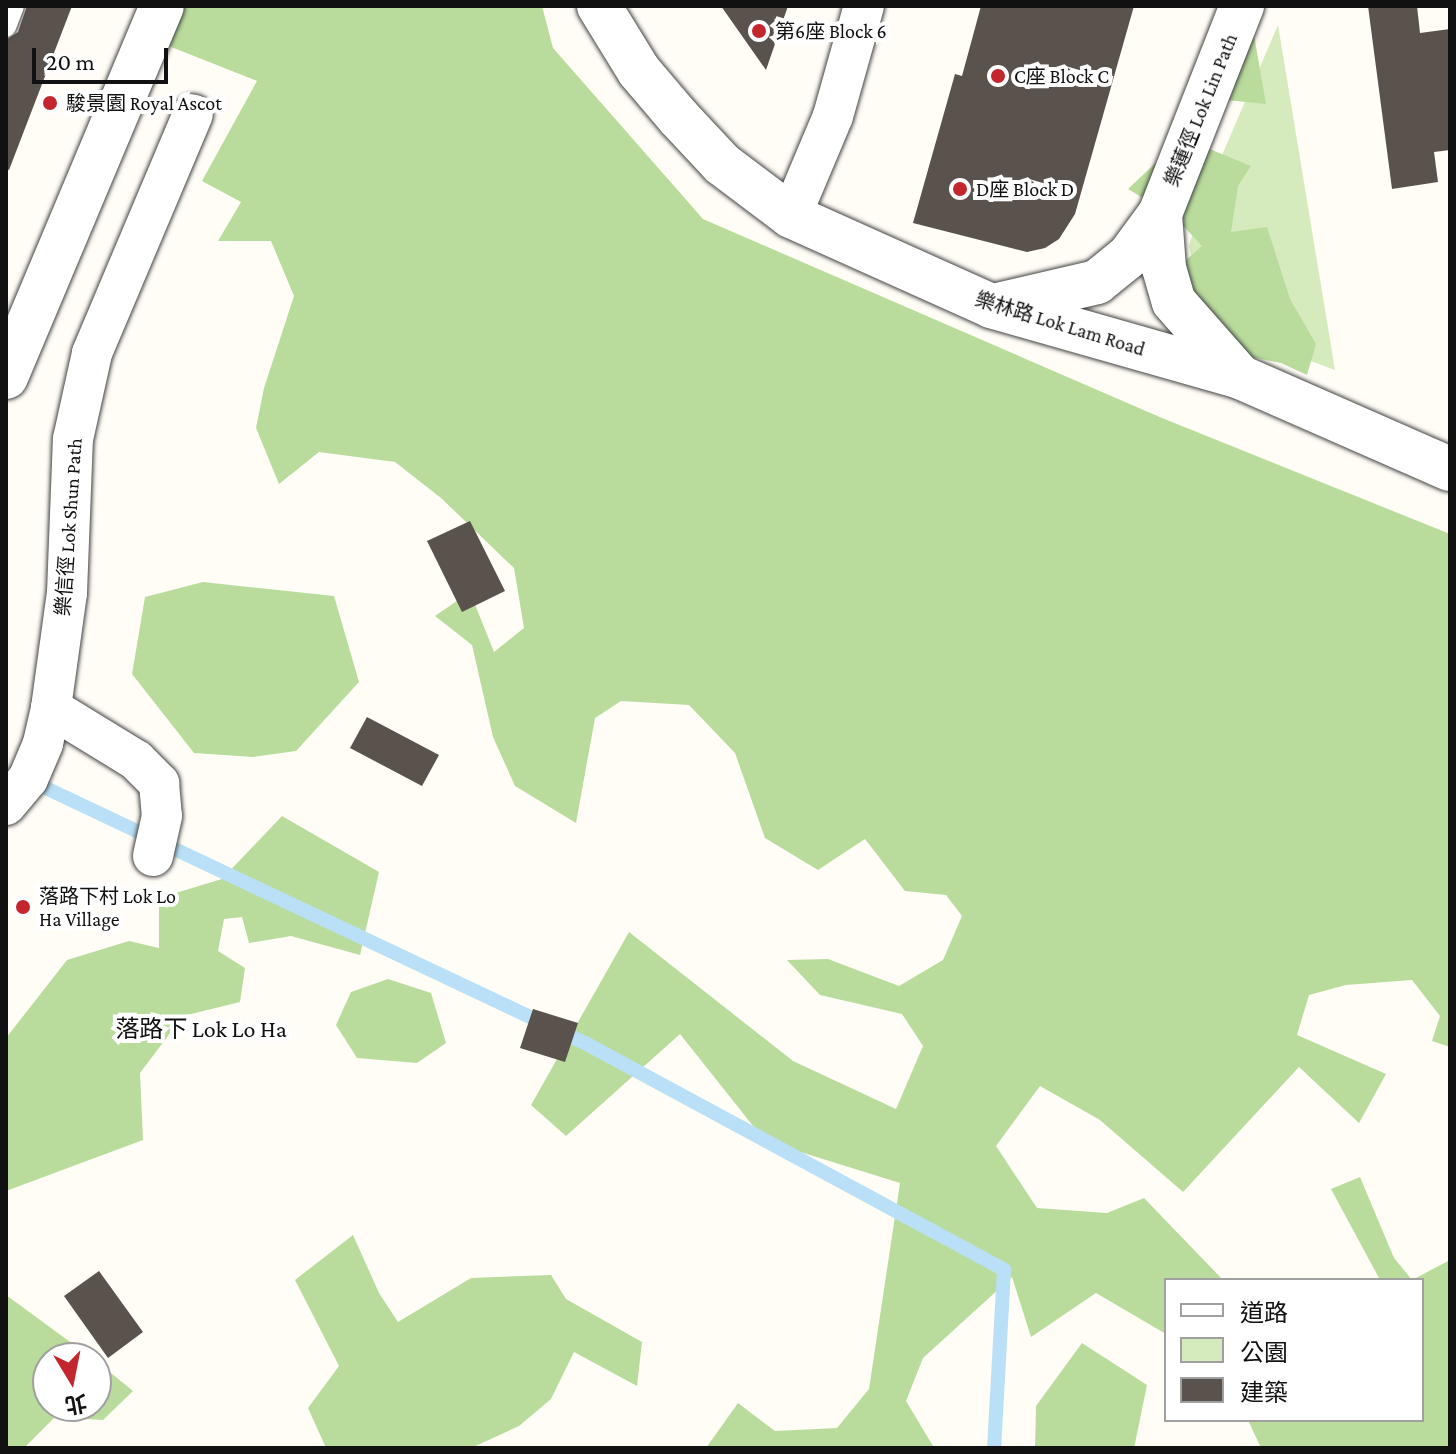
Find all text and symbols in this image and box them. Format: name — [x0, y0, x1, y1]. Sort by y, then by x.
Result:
place label: 第6座 Block 6 — [775, 19, 887, 43]
marker: 第6座 Block 6 — [750, 22, 768, 40]
street label: 樂蓮徑 Lok Lin Path — [1159, 30, 1243, 190]
scale bar — [36, 32, 172, 82]
text: 20 m — [46, 48, 95, 75]
place label: C座 Block C — [1014, 64, 1109, 88]
marker: C座 Block C — [989, 67, 1007, 85]
place label: 駿景園 Royal Ascot — [66, 91, 222, 115]
marker: 駿景園 Royal Ascot — [41, 94, 59, 112]
place label: D座 Block D — [976, 177, 1074, 201]
marker: D座 Block D — [951, 180, 969, 198]
street label: 樂林路 Lok Lam Road — [972, 287, 1148, 361]
street label: 樂信徑 Lok Shun Path — [51, 437, 87, 617]
place label: 落路下村 Lok Lo Ha Village — [39, 884, 176, 931]
marker: 落路下村 Lok Lo Ha Village — [14, 898, 32, 916]
district label: 落路下 Lok Lo Ha — [115, 1015, 287, 1043]
legend — [1164, 1278, 1424, 1422]
text: 道路 — [1240, 1299, 1288, 1326]
text: 公園 — [1240, 1339, 1288, 1366]
north arrow — [32, 1342, 112, 1422]
text: 建築 — [1240, 1379, 1288, 1406]
text: 北 — [63, 1390, 89, 1418]

